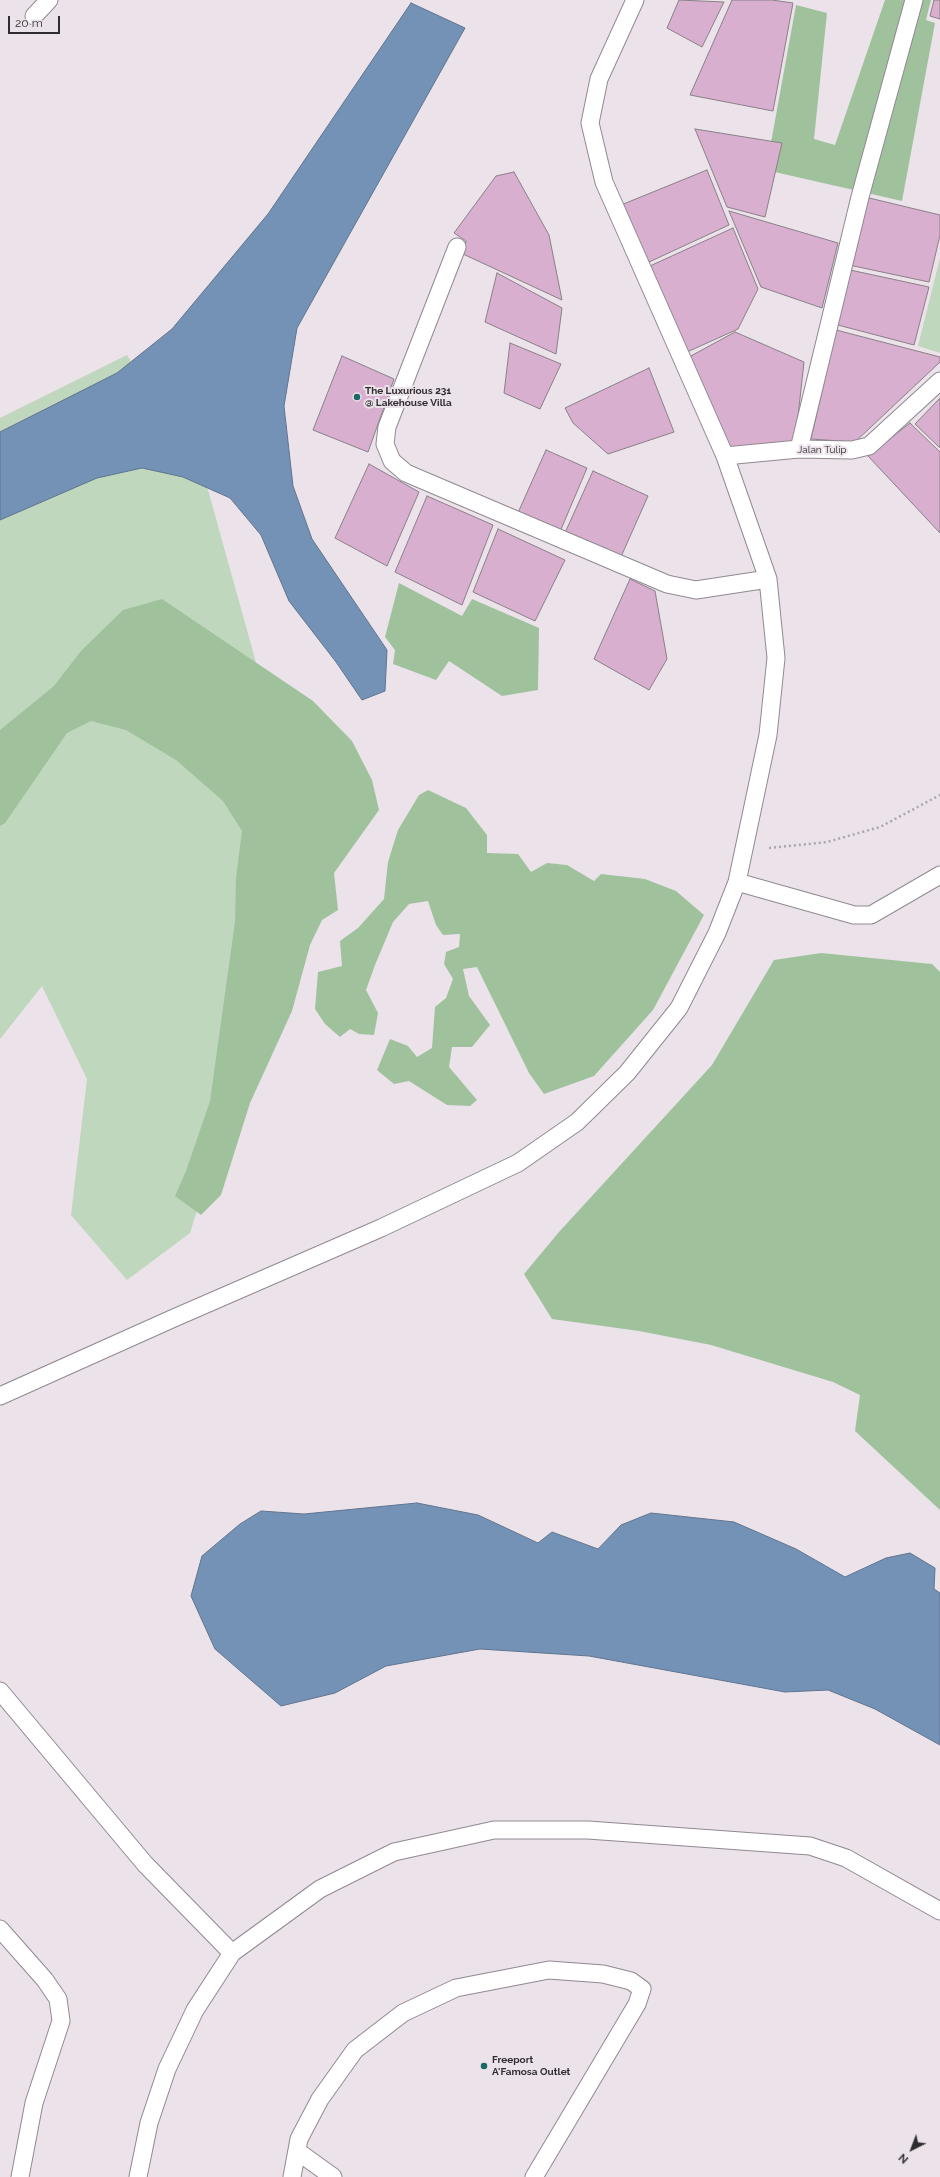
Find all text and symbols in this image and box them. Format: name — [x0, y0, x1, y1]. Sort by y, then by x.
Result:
scale bar — [10, 8, 62, 34]
text: 20 m — [15, 16, 43, 30]
place label: The Luxurious 231 @ Lakehouse Villa — [365, 385, 452, 408]
marker: The Luxurious 231 @ Lakehouse Villa — [352, 392, 362, 402]
street label: Jalan Tulip — [798, 444, 846, 456]
place label: Freeport A'Famosa Outlet — [492, 2054, 570, 2078]
marker: Freeport A'Famosa Outlet — [479, 2061, 489, 2071]
north arrow — [892, 2129, 932, 2169]
text: N — [896, 2151, 911, 2166]

